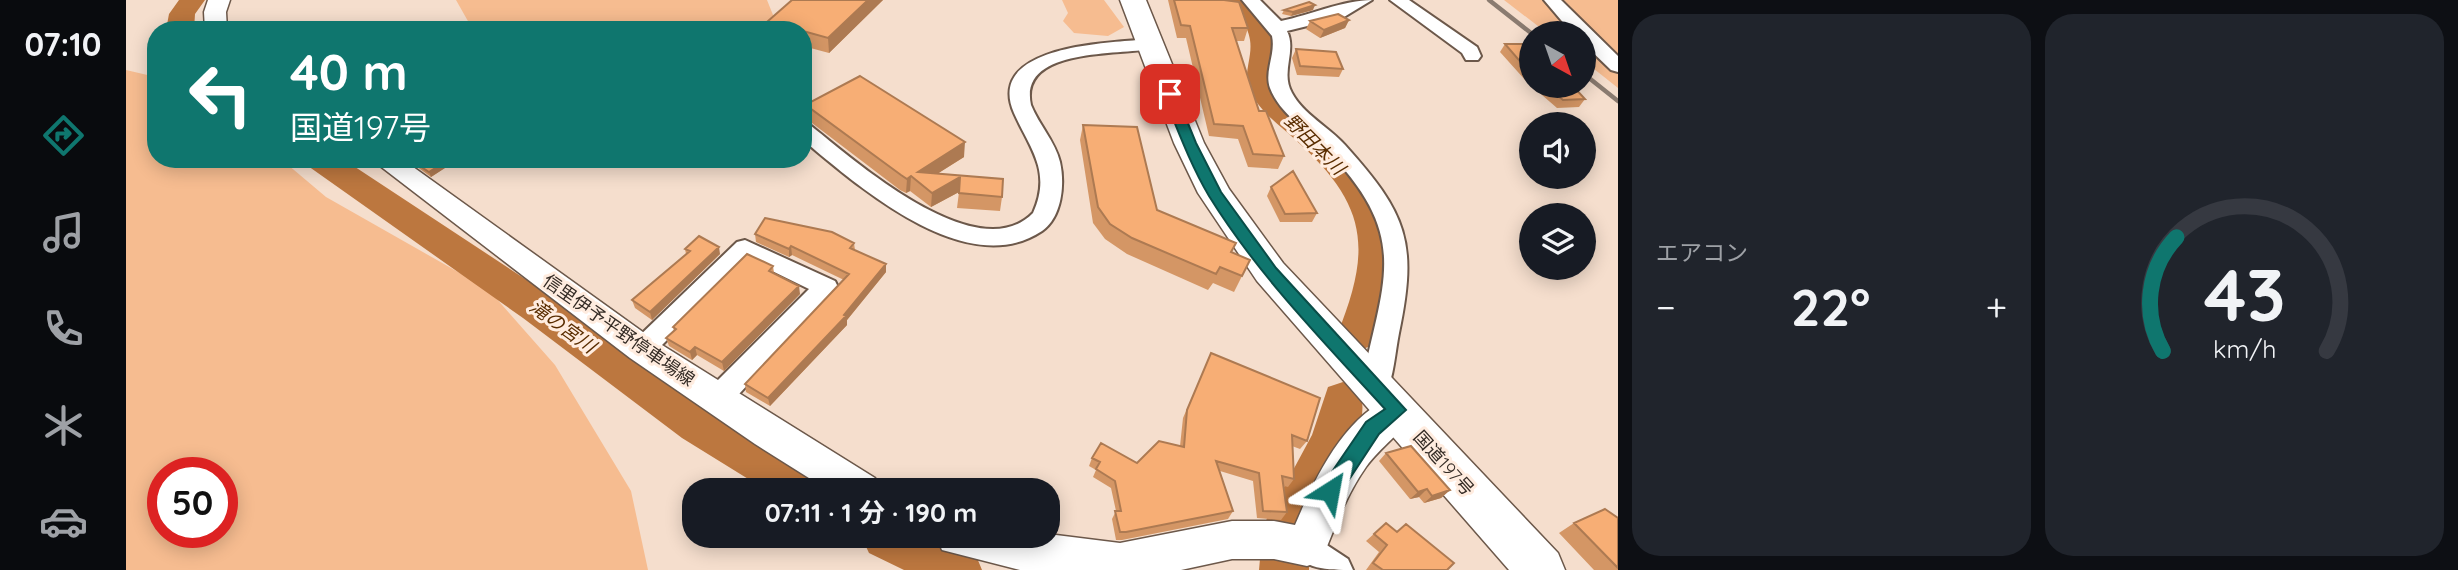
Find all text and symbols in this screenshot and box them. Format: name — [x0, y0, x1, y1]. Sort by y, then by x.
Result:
north arrow — [1519, 21, 1596, 98]
map controls — [1519, 21, 1596, 280]
text: 07:10 — [25, 24, 101, 64]
text: 40 m — [290, 41, 408, 102]
icon: left — [175, 49, 266, 140]
pin — [1140, 64, 1200, 124]
icon: arrive — [1151, 75, 1189, 113]
text: 国道197号 — [290, 107, 431, 147]
water label: 野田本川 — [1280, 109, 1352, 181]
icon: directions — [39, 111, 88, 160]
button: sound — [1519, 112, 1596, 189]
button: layers — [1519, 203, 1596, 280]
icon: music — [39, 208, 88, 257]
text: エアコン — [1656, 238, 1748, 267]
text: 43 — [2204, 248, 2285, 339]
street label: 信里伊予平野停車場線 — [539, 269, 699, 391]
text: 22° — [1791, 274, 1870, 339]
text: − — [1656, 283, 1676, 331]
text: + — [1986, 283, 2007, 331]
water label: 滝の宮川 — [525, 294, 602, 359]
icon: phone — [39, 304, 88, 353]
text: km/h — [2213, 333, 2276, 364]
icon: climate — [39, 401, 88, 450]
street label: 国道197号 — [1409, 426, 1479, 500]
position arrow — [1293, 454, 1367, 528]
speed limit sign: 50 — [147, 457, 238, 548]
text: 07:11 · 1 分 · 190 m — [765, 496, 977, 529]
icon: car — [39, 497, 88, 546]

